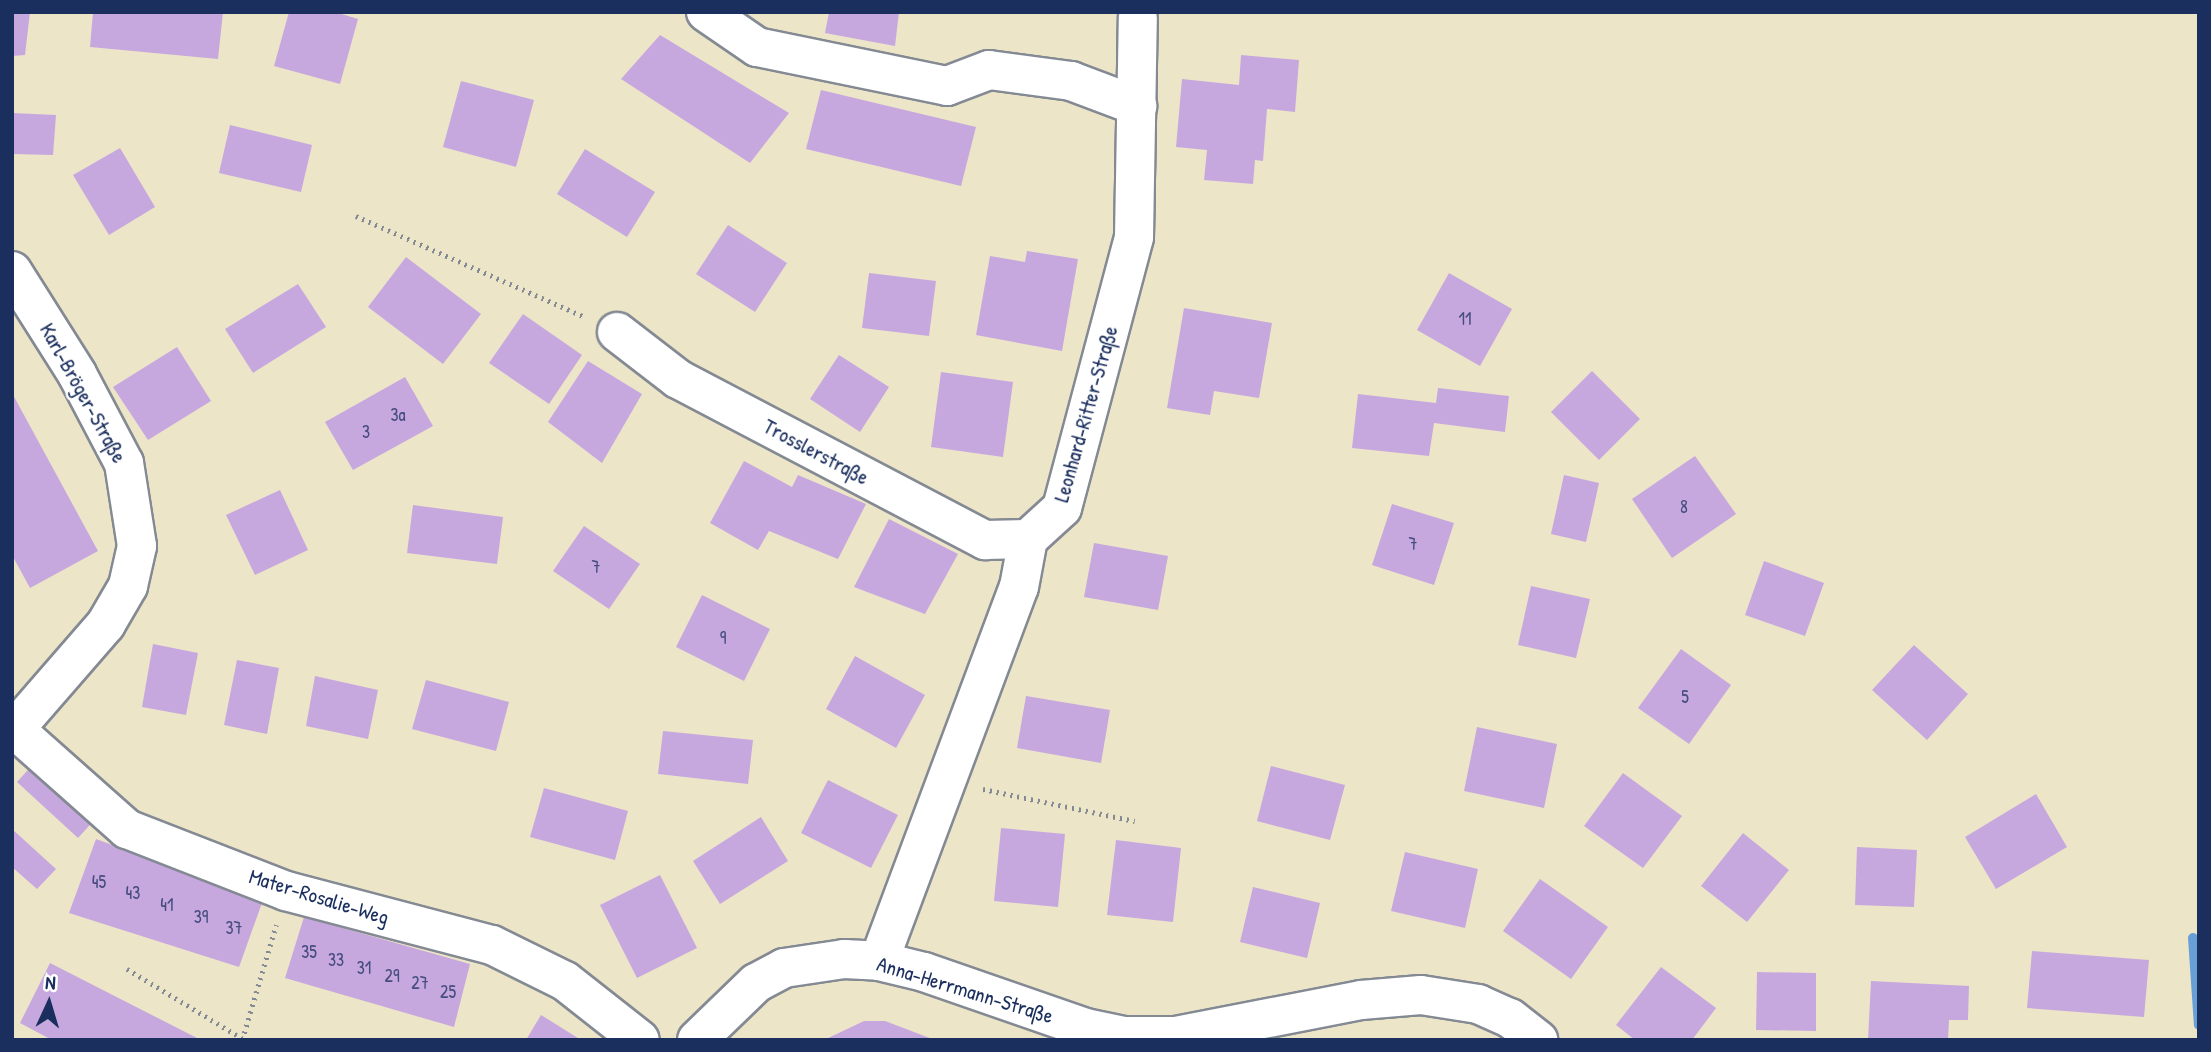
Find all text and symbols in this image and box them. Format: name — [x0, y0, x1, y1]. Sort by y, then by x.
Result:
house number: 11 — [1458, 308, 1472, 330]
street label: Karl-Bröger-Straße — [34, 319, 132, 467]
street label: Leonhard-Ritter-Straße — [1049, 323, 1123, 505]
house number: 3a — [390, 404, 406, 426]
street label: Trosslerstraße — [759, 414, 873, 490]
house number: 3 — [362, 421, 370, 443]
house number: 8 — [1680, 496, 1688, 518]
house number: 7 — [1409, 533, 1417, 555]
house number: 7 — [592, 556, 600, 578]
house number: 9 — [720, 627, 726, 649]
house number: 5 — [1681, 686, 1689, 708]
street label: Mater-Rosalie-Weg — [246, 864, 392, 930]
house number: 45 — [92, 871, 106, 893]
house number: 43 — [126, 882, 140, 904]
house number: 41 — [160, 894, 174, 916]
house number: 39 — [194, 906, 208, 928]
house number: 37 — [226, 917, 242, 939]
house number: 35 — [301, 941, 317, 963]
house number: 33 — [328, 949, 344, 971]
street label: Anna-Herrmann-Straße — [874, 951, 1056, 1029]
house number: 31 — [357, 957, 371, 979]
house number: 29 — [384, 965, 400, 987]
north arrow — [14, 968, 84, 1038]
text: N — [45, 969, 56, 995]
house number: 27 — [411, 972, 429, 994]
house number: 25 — [440, 981, 456, 1003]

